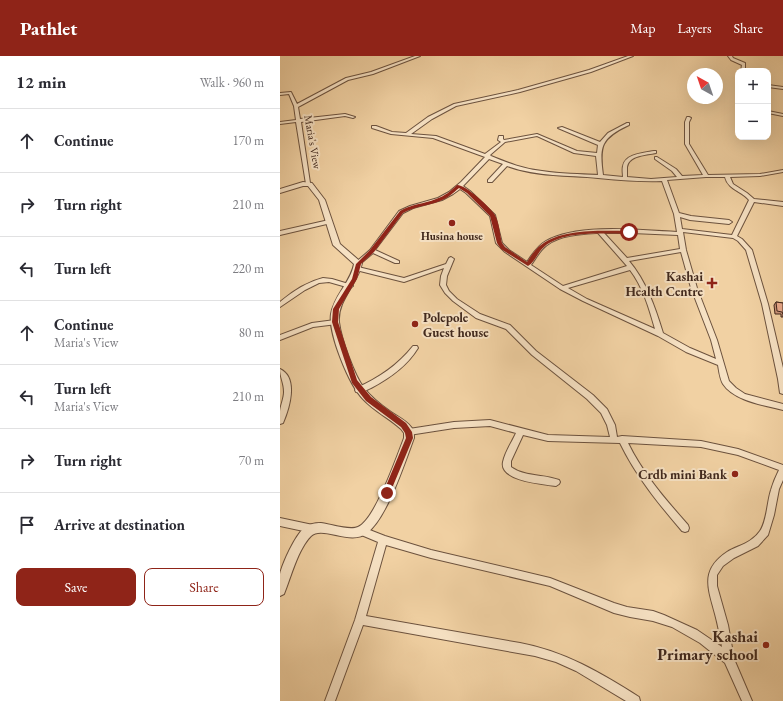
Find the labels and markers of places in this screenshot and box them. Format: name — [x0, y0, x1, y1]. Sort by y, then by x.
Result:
marker: Husina house — [447, 218, 457, 228]
place label: Husina house — [421, 229, 483, 243]
place label: Kashai Health Centre — [625, 268, 704, 300]
marker: Kashai Health Centre — [706, 277, 718, 289]
place label: Polepole Guest house — [423, 309, 489, 341]
marker: Polepole Guest house — [410, 319, 420, 329]
place label: Crdb mini Bank — [638, 466, 728, 483]
marker: Crdb mini Bank — [730, 469, 740, 479]
place label: Kashai Primary school — [657, 626, 758, 665]
marker: Kashai Primary school — [761, 640, 771, 650]

